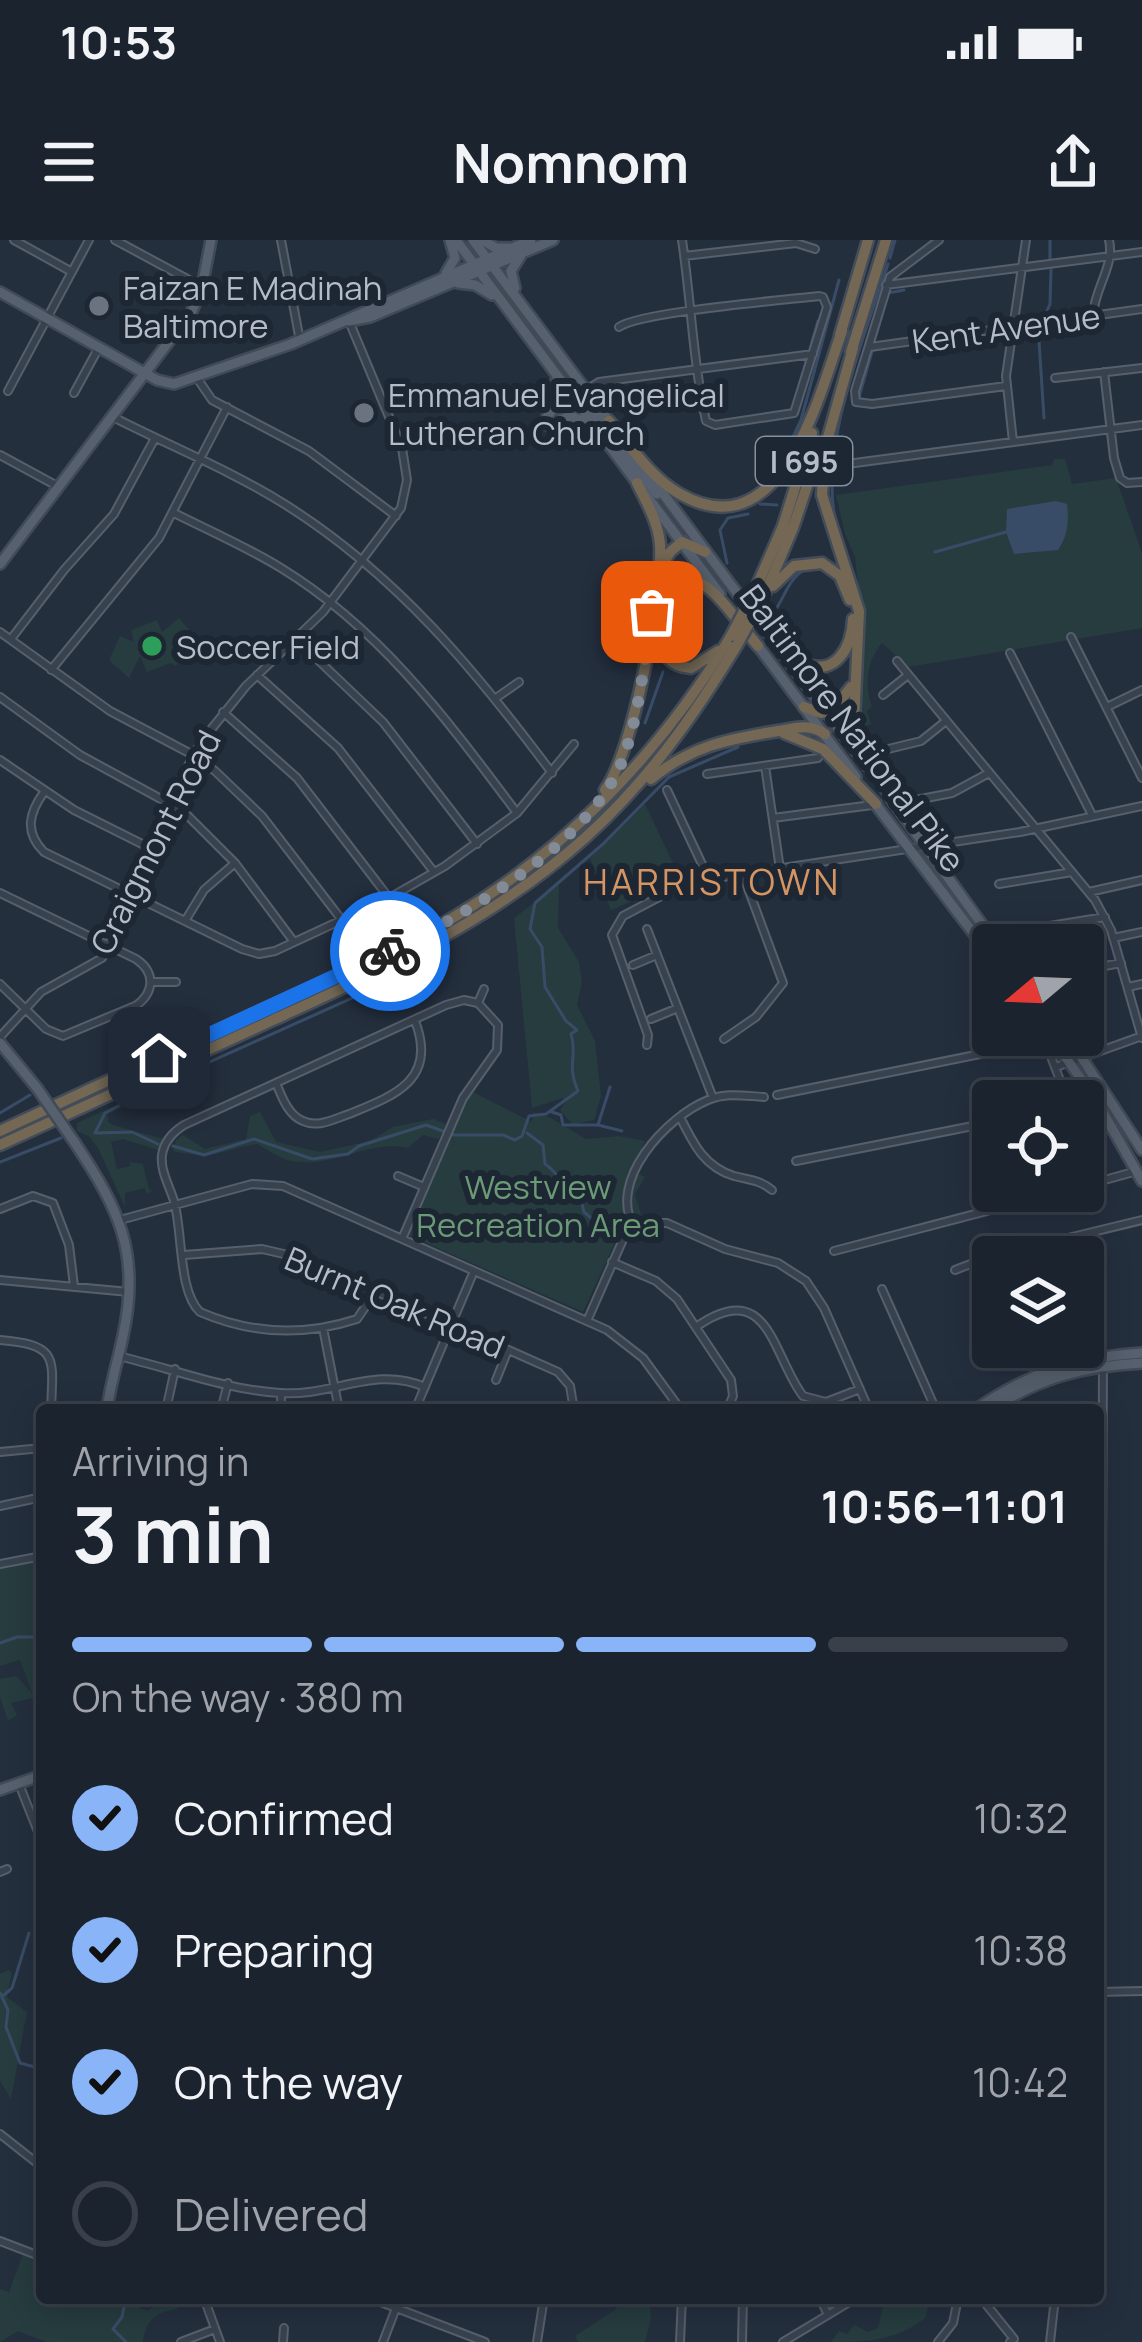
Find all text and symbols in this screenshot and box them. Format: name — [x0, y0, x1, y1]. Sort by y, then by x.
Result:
text: 10:53 — [60, 11, 177, 73]
text: Nomnom — [453, 125, 689, 199]
icon: menu — [36, 129, 102, 195]
icon: share — [1040, 129, 1106, 195]
place label: Faizan E Madinah Baltimore — [123, 265, 382, 348]
marker: Faizan E Madinah Baltimore — [86, 293, 112, 319]
street label: Kent Avenue — [909, 293, 1103, 363]
place label: Emmanuel Evangelical Lutheran Church — [388, 372, 725, 455]
marker: Emmanuel Evangelical Lutheran Church — [351, 400, 377, 426]
road number: I 695 — [756, 437, 852, 485]
pin — [601, 561, 703, 663]
street label: Baltimore National Pike — [730, 575, 976, 881]
icon: bag — [619, 579, 685, 645]
place label: Soccer Field — [176, 624, 360, 669]
marker: Soccer Field — [139, 633, 165, 659]
street label: Craigmont Road — [79, 722, 231, 962]
district label: HARRISTOWN — [583, 857, 841, 906]
courier — [330, 891, 450, 1011]
icon: bike — [357, 918, 423, 984]
north arrow — [972, 924, 1104, 1056]
map controls — [972, 924, 1104, 1368]
pin — [108, 1007, 210, 1109]
icon: home — [126, 1025, 192, 1091]
button: locate — [972, 1080, 1104, 1212]
park label: Westview Recreation Area — [416, 1164, 660, 1247]
street label: Burnt Oak Road — [278, 1235, 512, 1369]
button: layers — [972, 1236, 1104, 1368]
text: Arriving in — [72, 1434, 249, 1488]
text: 10:56–11:01 — [821, 1475, 1068, 1537]
text: 3 min — [72, 1480, 274, 1586]
text: On the way · 380 m — [72, 1670, 404, 1724]
icon: check — [72, 1785, 138, 1851]
text: Confirmed — [174, 1787, 394, 1849]
text: 10:32 — [974, 1791, 1068, 1845]
icon: check — [72, 1917, 138, 1983]
text: Preparing — [174, 1919, 374, 1981]
text: 10:38 — [973, 1923, 1068, 1977]
icon: check — [72, 2049, 138, 2115]
text: On the way — [174, 2051, 403, 2113]
text: 10:42 — [972, 2055, 1068, 2109]
text: Delivered — [174, 2183, 369, 2245]

